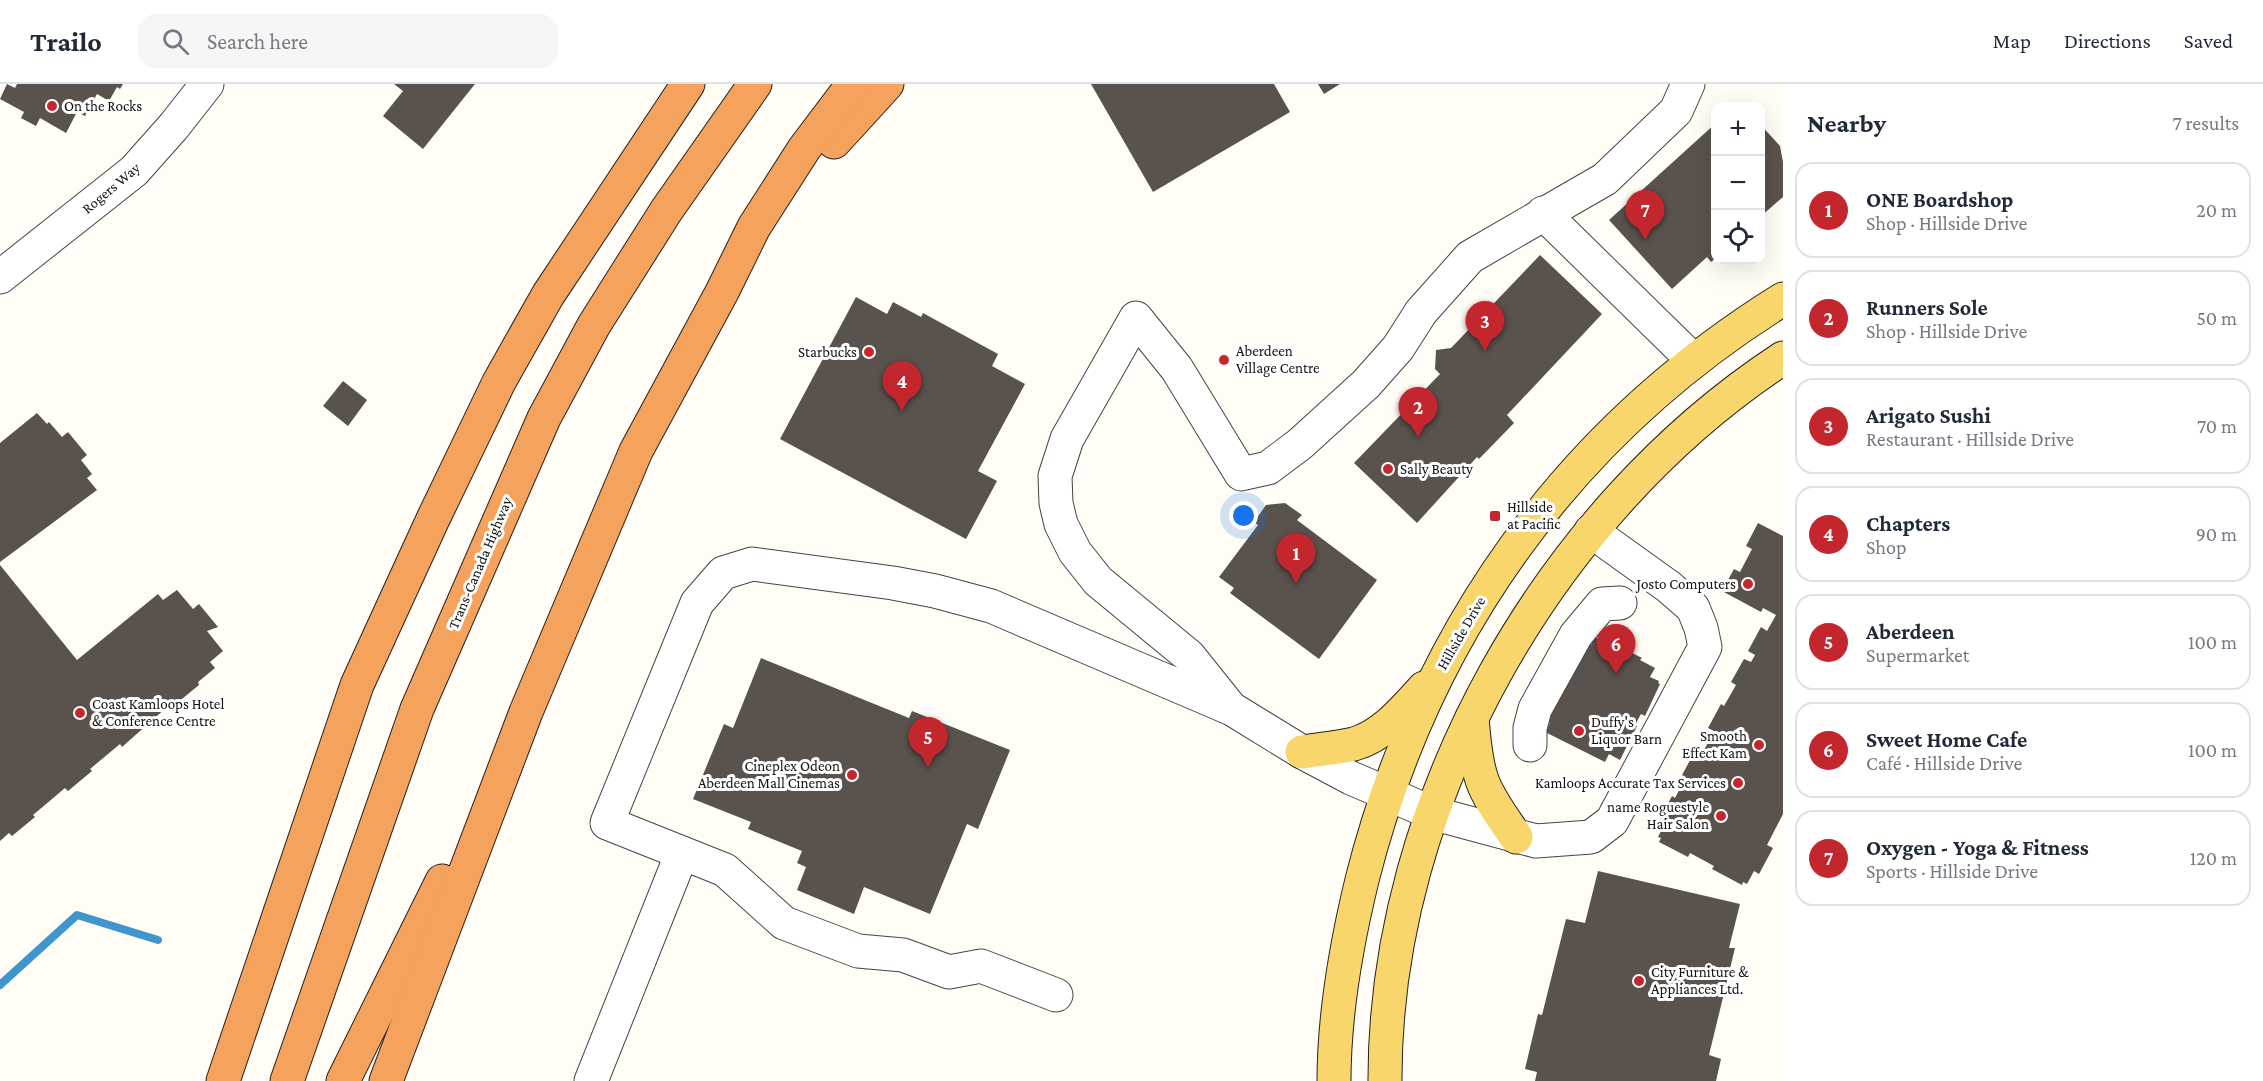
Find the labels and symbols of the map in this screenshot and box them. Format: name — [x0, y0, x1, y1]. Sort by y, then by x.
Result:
place label: On the Rocks — [64, 98, 142, 114]
marker: On the Rocks — [45, 99, 59, 113]
street label: Rogers Way — [79, 159, 144, 217]
pin: 7 — [1626, 190, 1664, 240]
pin: 3 — [1466, 302, 1504, 351]
place label: Aberdeen Village Centre — [1236, 343, 1320, 377]
place label: Starbucks — [798, 344, 857, 360]
marker: Starbucks — [862, 345, 876, 359]
marker: Aberdeen Village Centre — [1217, 353, 1231, 367]
pin: 4 — [882, 362, 922, 411]
pin: 2 — [1398, 388, 1438, 437]
place label: Sally Beauty — [1400, 461, 1473, 478]
marker: Sally Beauty — [1381, 462, 1395, 476]
street label: Trans-Canada Highway — [445, 495, 516, 632]
place label: Hillside at Pacific — [1507, 499, 1561, 532]
your location — [1229, 501, 1258, 530]
marker: Hillside at Pacific — [1488, 509, 1502, 523]
pin: 1 — [1276, 534, 1316, 583]
place label: Josto Computers — [1634, 576, 1736, 593]
marker: Josto Computers — [1741, 577, 1755, 591]
street label: Hillside Drive — [1434, 593, 1488, 672]
pin: 6 — [1596, 624, 1636, 674]
place label: Coast Kamloops Hotel & Conference Centre — [92, 696, 224, 729]
marker: Coast Kamloops Hotel & Conference Centre — [73, 706, 87, 720]
place label: Duffy's Liquor Barn — [1591, 714, 1662, 748]
pin: 5 — [908, 718, 948, 767]
marker: Duffy's Liquor Barn — [1572, 724, 1586, 738]
place label: Smooth Effect Kam — [1682, 728, 1747, 761]
marker: Smooth Effect Kam — [1752, 738, 1766, 752]
place label: Cineplex Odeon Aberdeen Mall Cinemas — [698, 758, 840, 791]
marker: Cineplex Odeon Aberdeen Mall Cinemas — [845, 768, 859, 782]
place label: Kamloops Accurate Tax Services — [1535, 775, 1726, 792]
marker: Kamloops Accurate Tax Services — [1731, 776, 1745, 790]
place label: name Roguestyle Hair Salon — [1607, 799, 1709, 832]
marker: name Roguestyle Hair Salon — [1714, 809, 1728, 823]
place label: City Furniture & Appliances Ltd. — [1651, 964, 1749, 998]
marker: City Furniture & Appliances Ltd. — [1632, 974, 1646, 988]

